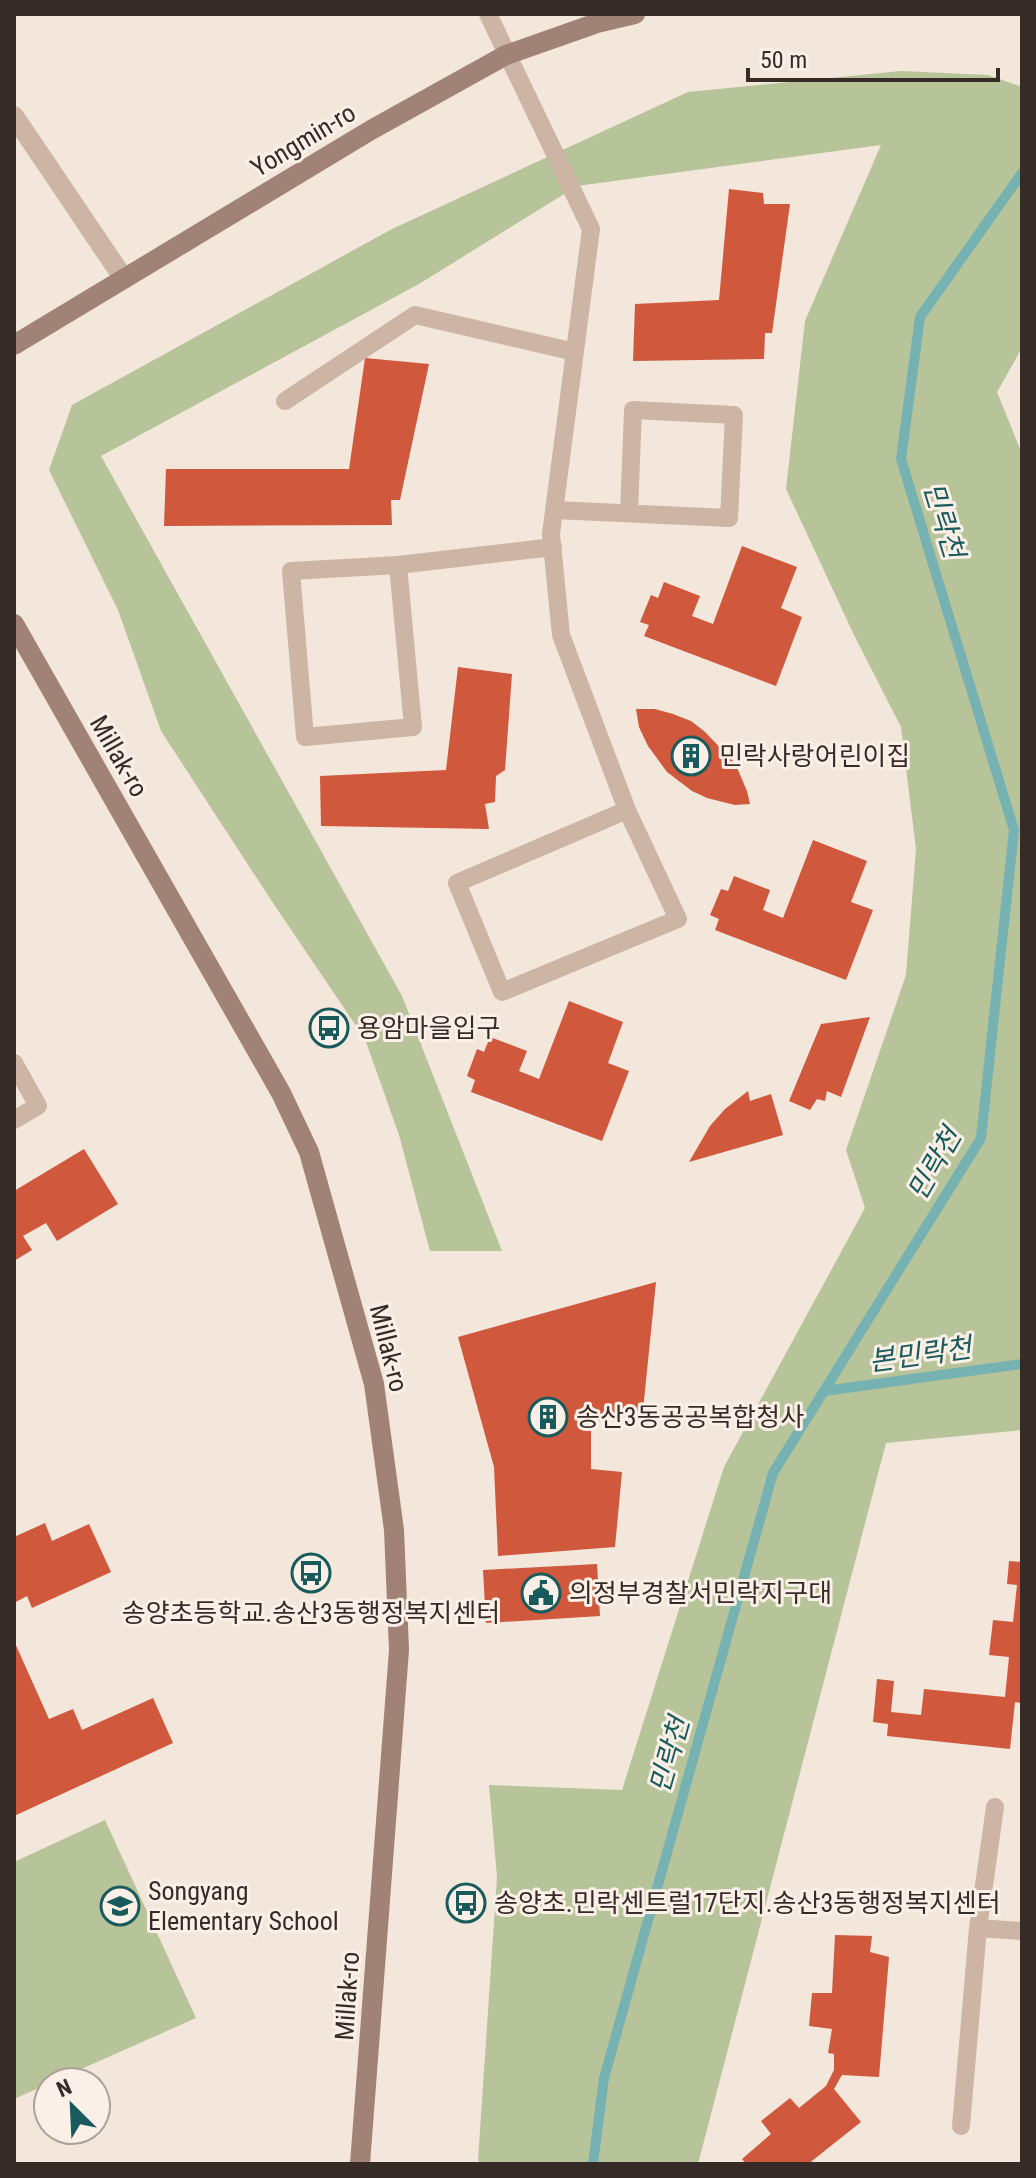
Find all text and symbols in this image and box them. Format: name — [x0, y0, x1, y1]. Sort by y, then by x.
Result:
scale bar — [748, 32, 998, 82]
text: 50 m — [760, 46, 807, 74]
street label: Yongmin-ro — [245, 97, 361, 183]
water label: 민락천 — [916, 478, 972, 565]
street label: Millak-ro — [84, 710, 154, 802]
building icon: 민락사랑어린이집 — [670, 735, 712, 777]
place label: 민락사랑어린이집 — [719, 741, 910, 771]
bus stop icon: 용암마을입구 — [308, 1007, 350, 1049]
place label: 용암마을입구 — [357, 1013, 501, 1043]
water label: 민락천 — [901, 1120, 970, 1206]
street label: Millak-ro — [364, 1301, 414, 1395]
water label: 본민락천 — [867, 1331, 977, 1378]
building icon: 송산3동공공복합청사 — [527, 1396, 569, 1438]
place label: 송산3동공공복합청사 — [576, 1402, 804, 1432]
bus stop icon: 송양초등학교.송산3동행정복지센터 — [290, 1552, 332, 1594]
public building icon: 의정부경찰서민락지구대 — [520, 1572, 562, 1614]
place label: 의정부경찰서민락지구대 — [569, 1578, 832, 1608]
place label: 송양초등학교.송산3동행정복지센터 — [122, 1598, 500, 1628]
water label: 민락천 — [643, 1710, 697, 1797]
place label: Songyang Elementary School — [148, 1876, 339, 1936]
bus stop icon: 송양초.민락센트럴17단지.송산3동행정복지센터 — [445, 1882, 487, 1924]
school or university icon: Songyang Elementary School — [99, 1885, 141, 1927]
place label: 송양초.민락센트럴17단지.송산3동행정복지센터 — [494, 1888, 1001, 1918]
street label: Millak-ro — [329, 1951, 365, 2041]
north arrow — [32, 2066, 112, 2146]
text: N — [53, 2074, 75, 2102]

